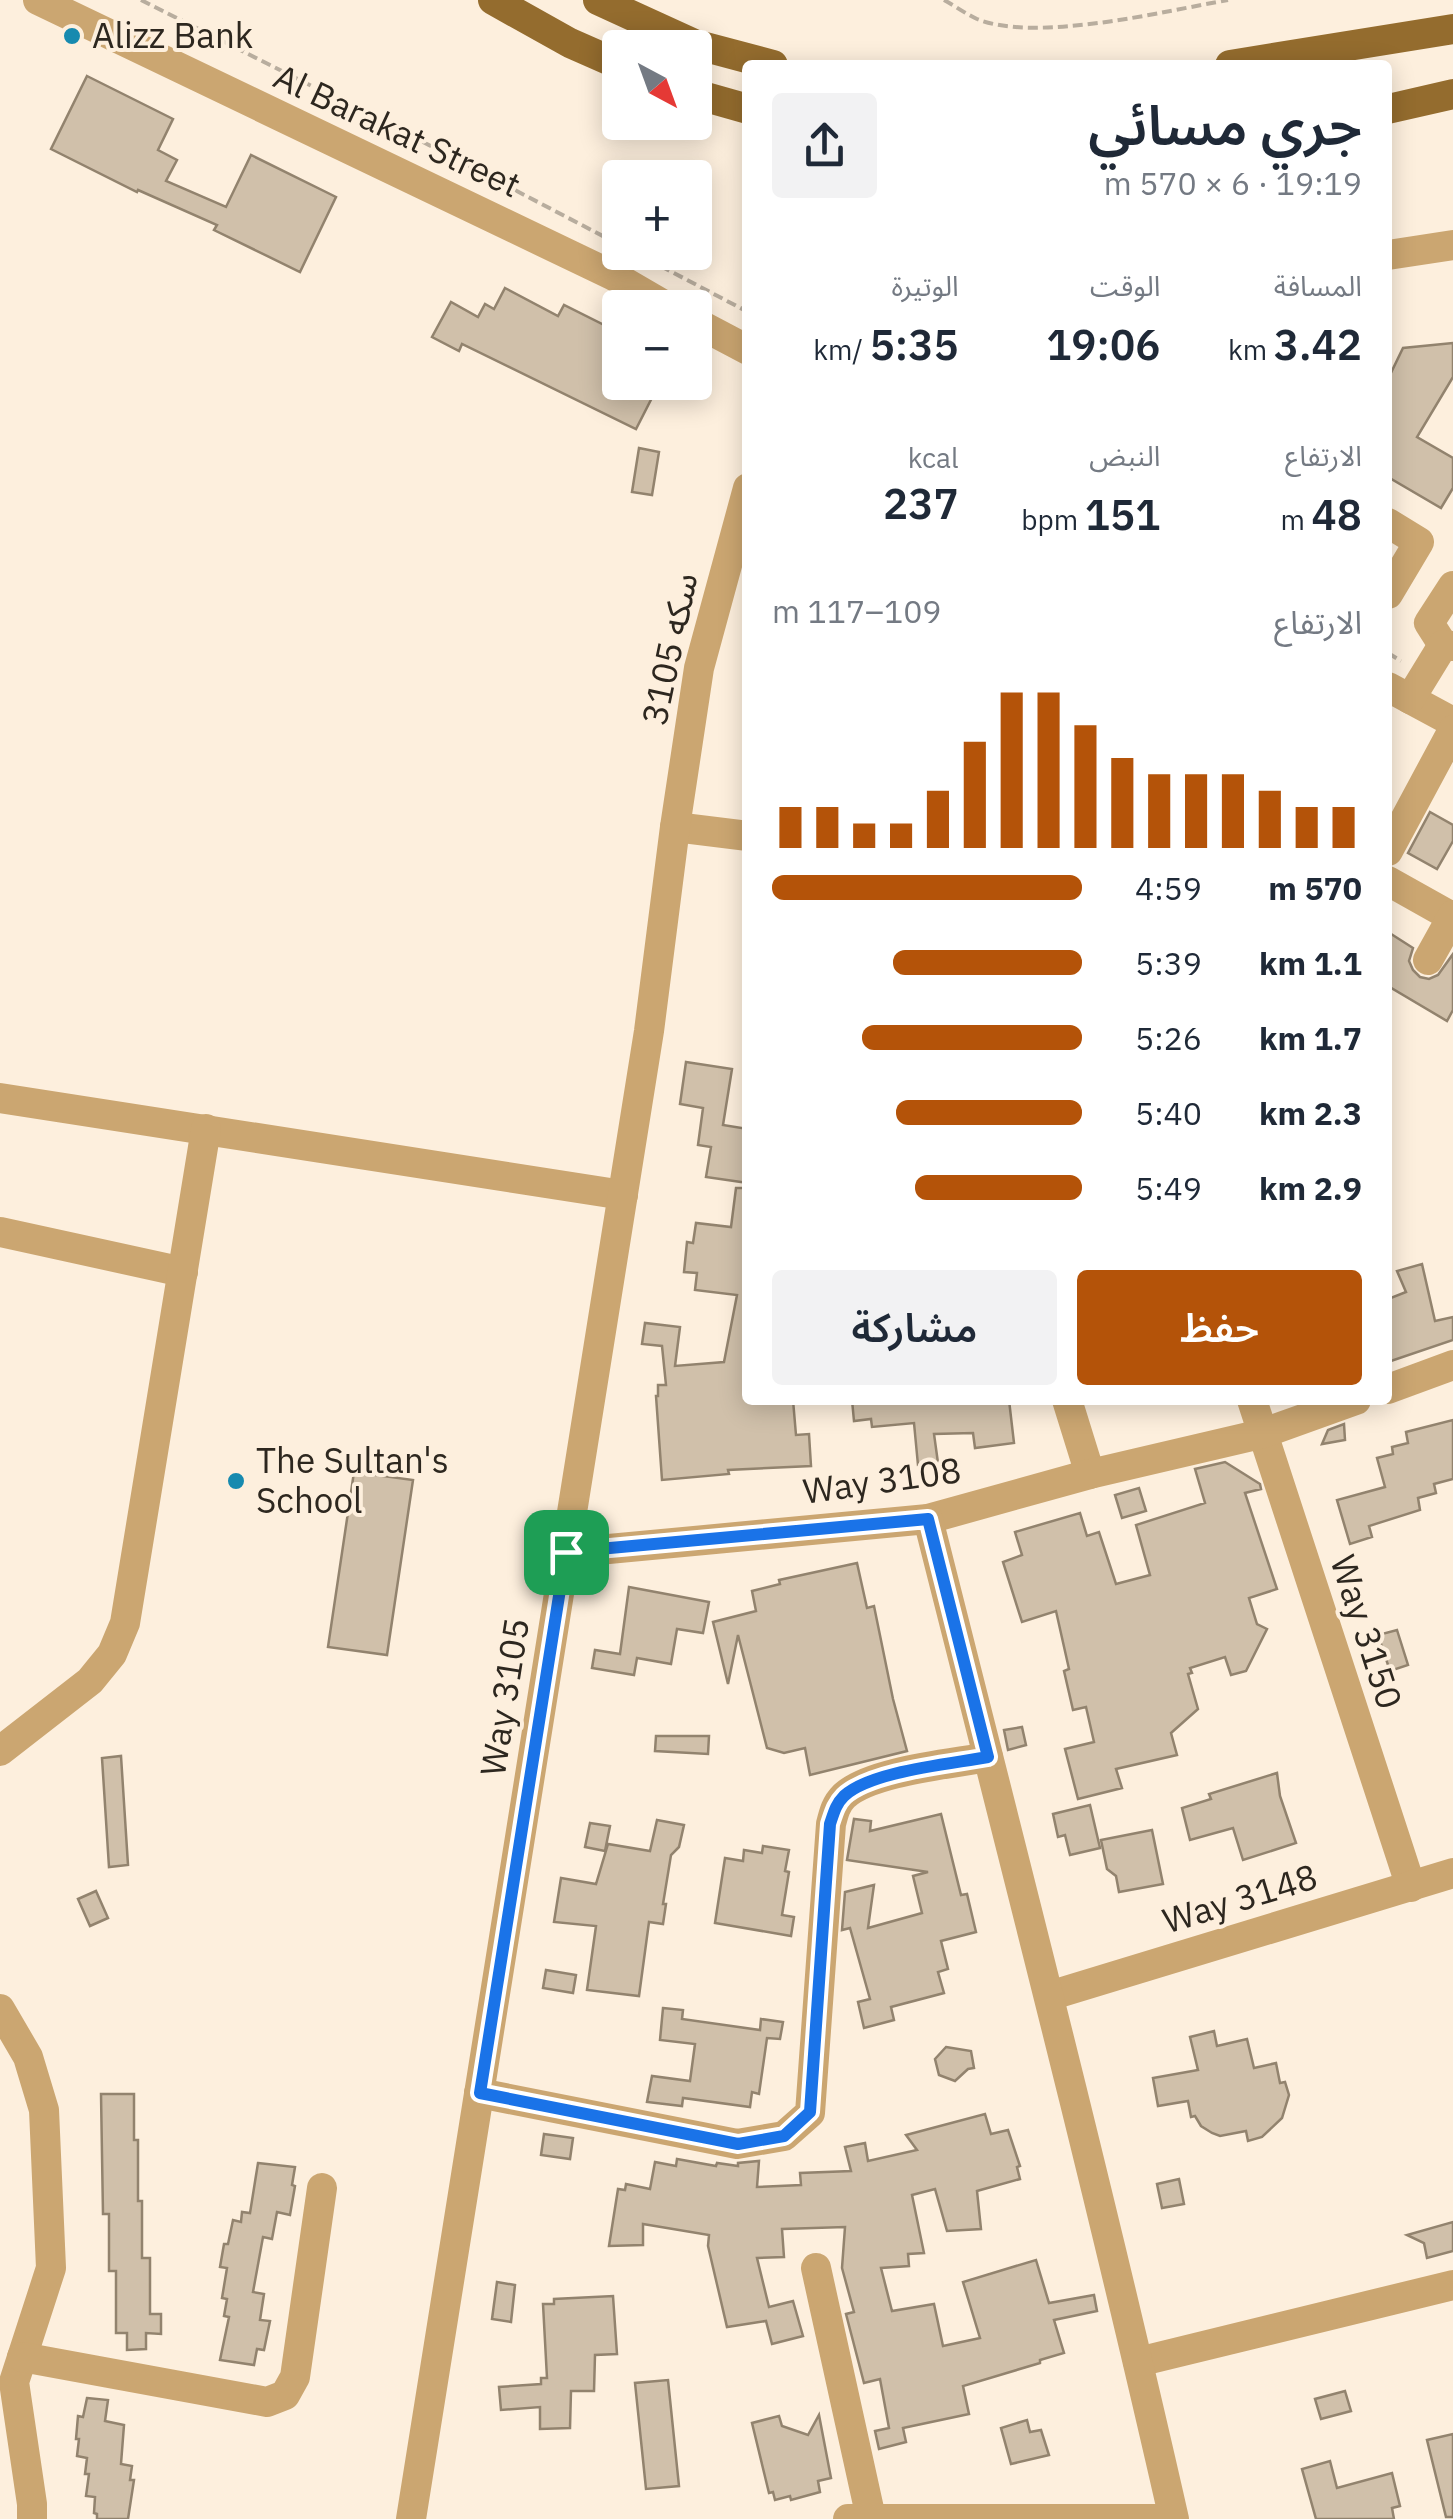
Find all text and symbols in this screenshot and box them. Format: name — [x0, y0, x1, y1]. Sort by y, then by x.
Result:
place label: Alizz Bank — [92, 12, 253, 58]
marker: Alizz Bank — [61, 25, 83, 47]
north arrow — [602, 30, 712, 140]
map controls — [602, 30, 712, 400]
street label: Al Barakat Street — [267, 53, 528, 207]
text: جري مسائي — [1088, 89, 1362, 160]
button: share — [772, 93, 877, 198]
button: + — [602, 160, 712, 270]
text: 19:19 · 6 × 570 m — [1104, 162, 1362, 204]
text: الوتيرة — [891, 267, 959, 304]
text: الوقت — [1090, 267, 1160, 304]
text: المسافة — [1274, 267, 1362, 304]
button: − — [602, 290, 712, 400]
text: 5:35 — [870, 317, 959, 372]
text: 19:06 — [1046, 317, 1160, 372]
text: 3.42 — [1274, 317, 1362, 372]
text: /km — [813, 331, 870, 368]
text: km — [1228, 331, 1274, 368]
text: النبض — [1089, 437, 1160, 474]
text: الارتفاع — [1285, 437, 1362, 474]
text: kcal — [908, 439, 959, 476]
text: 237 — [883, 476, 959, 531]
text: 151 — [1085, 487, 1160, 542]
text: 48 — [1312, 487, 1362, 542]
text: bpm — [1021, 501, 1085, 538]
text: m — [1281, 501, 1312, 538]
street label: سكه 3105 — [630, 568, 708, 729]
text: 109–117 m — [772, 590, 942, 632]
text: الارتفاع — [1274, 601, 1362, 643]
text: 4:59 — [1135, 867, 1202, 909]
text: 570 m — [1268, 867, 1362, 909]
text: 5:39 — [1135, 942, 1202, 984]
text: 1.1 km — [1259, 942, 1362, 984]
text: 5:26 — [1135, 1017, 1202, 1059]
text: 1.7 km — [1259, 1017, 1362, 1059]
text: 5:40 — [1135, 1092, 1202, 1134]
text: 2.3 km — [1259, 1092, 1362, 1134]
text: 5:49 — [1135, 1167, 1202, 1209]
text: 2.9 km — [1259, 1167, 1362, 1209]
button: مشاركة — [772, 1270, 1057, 1385]
button: حفظ — [1077, 1270, 1362, 1385]
place label: The Sultan's School — [256, 1437, 449, 1523]
street label: Way 3108 — [800, 1446, 964, 1514]
marker: The Sultan's School — [225, 1470, 247, 1492]
pin — [524, 1510, 609, 1595]
icon: arrive — [539, 1525, 594, 1580]
street label: Way 3150 — [1320, 1549, 1413, 1714]
street label: Way 3105 — [469, 1615, 539, 1779]
street label: Way 3148 — [1157, 1853, 1322, 1943]

